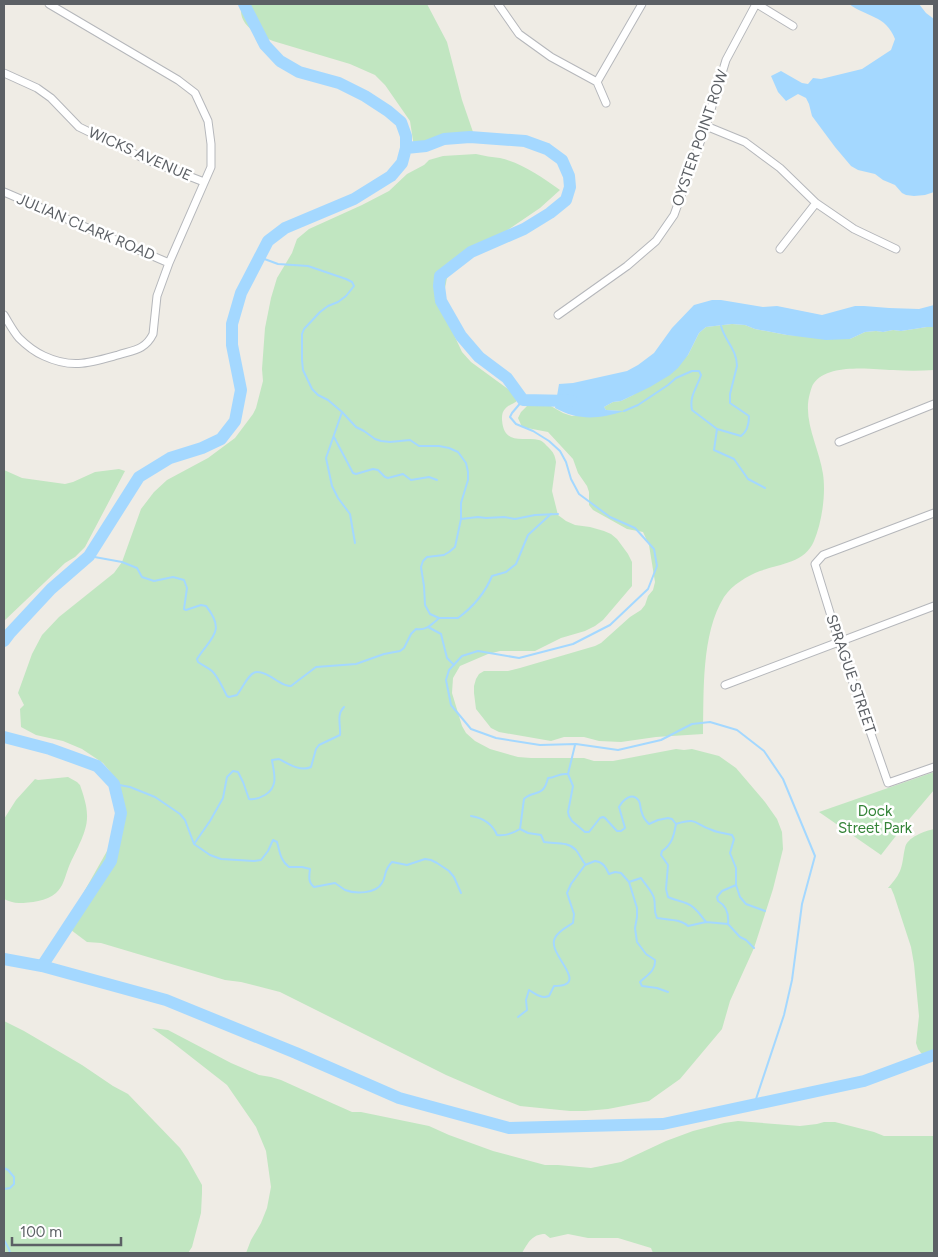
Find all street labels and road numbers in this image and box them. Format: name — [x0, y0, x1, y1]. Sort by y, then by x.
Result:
street label: OYSTER POINT ROW — [668, 67, 732, 209]
street label: WICKS AVENUE — [86, 123, 194, 185]
street label: JULIAN CLARK ROAD — [14, 190, 158, 264]
street label: SPRAGUE STREET — [822, 612, 880, 737]

